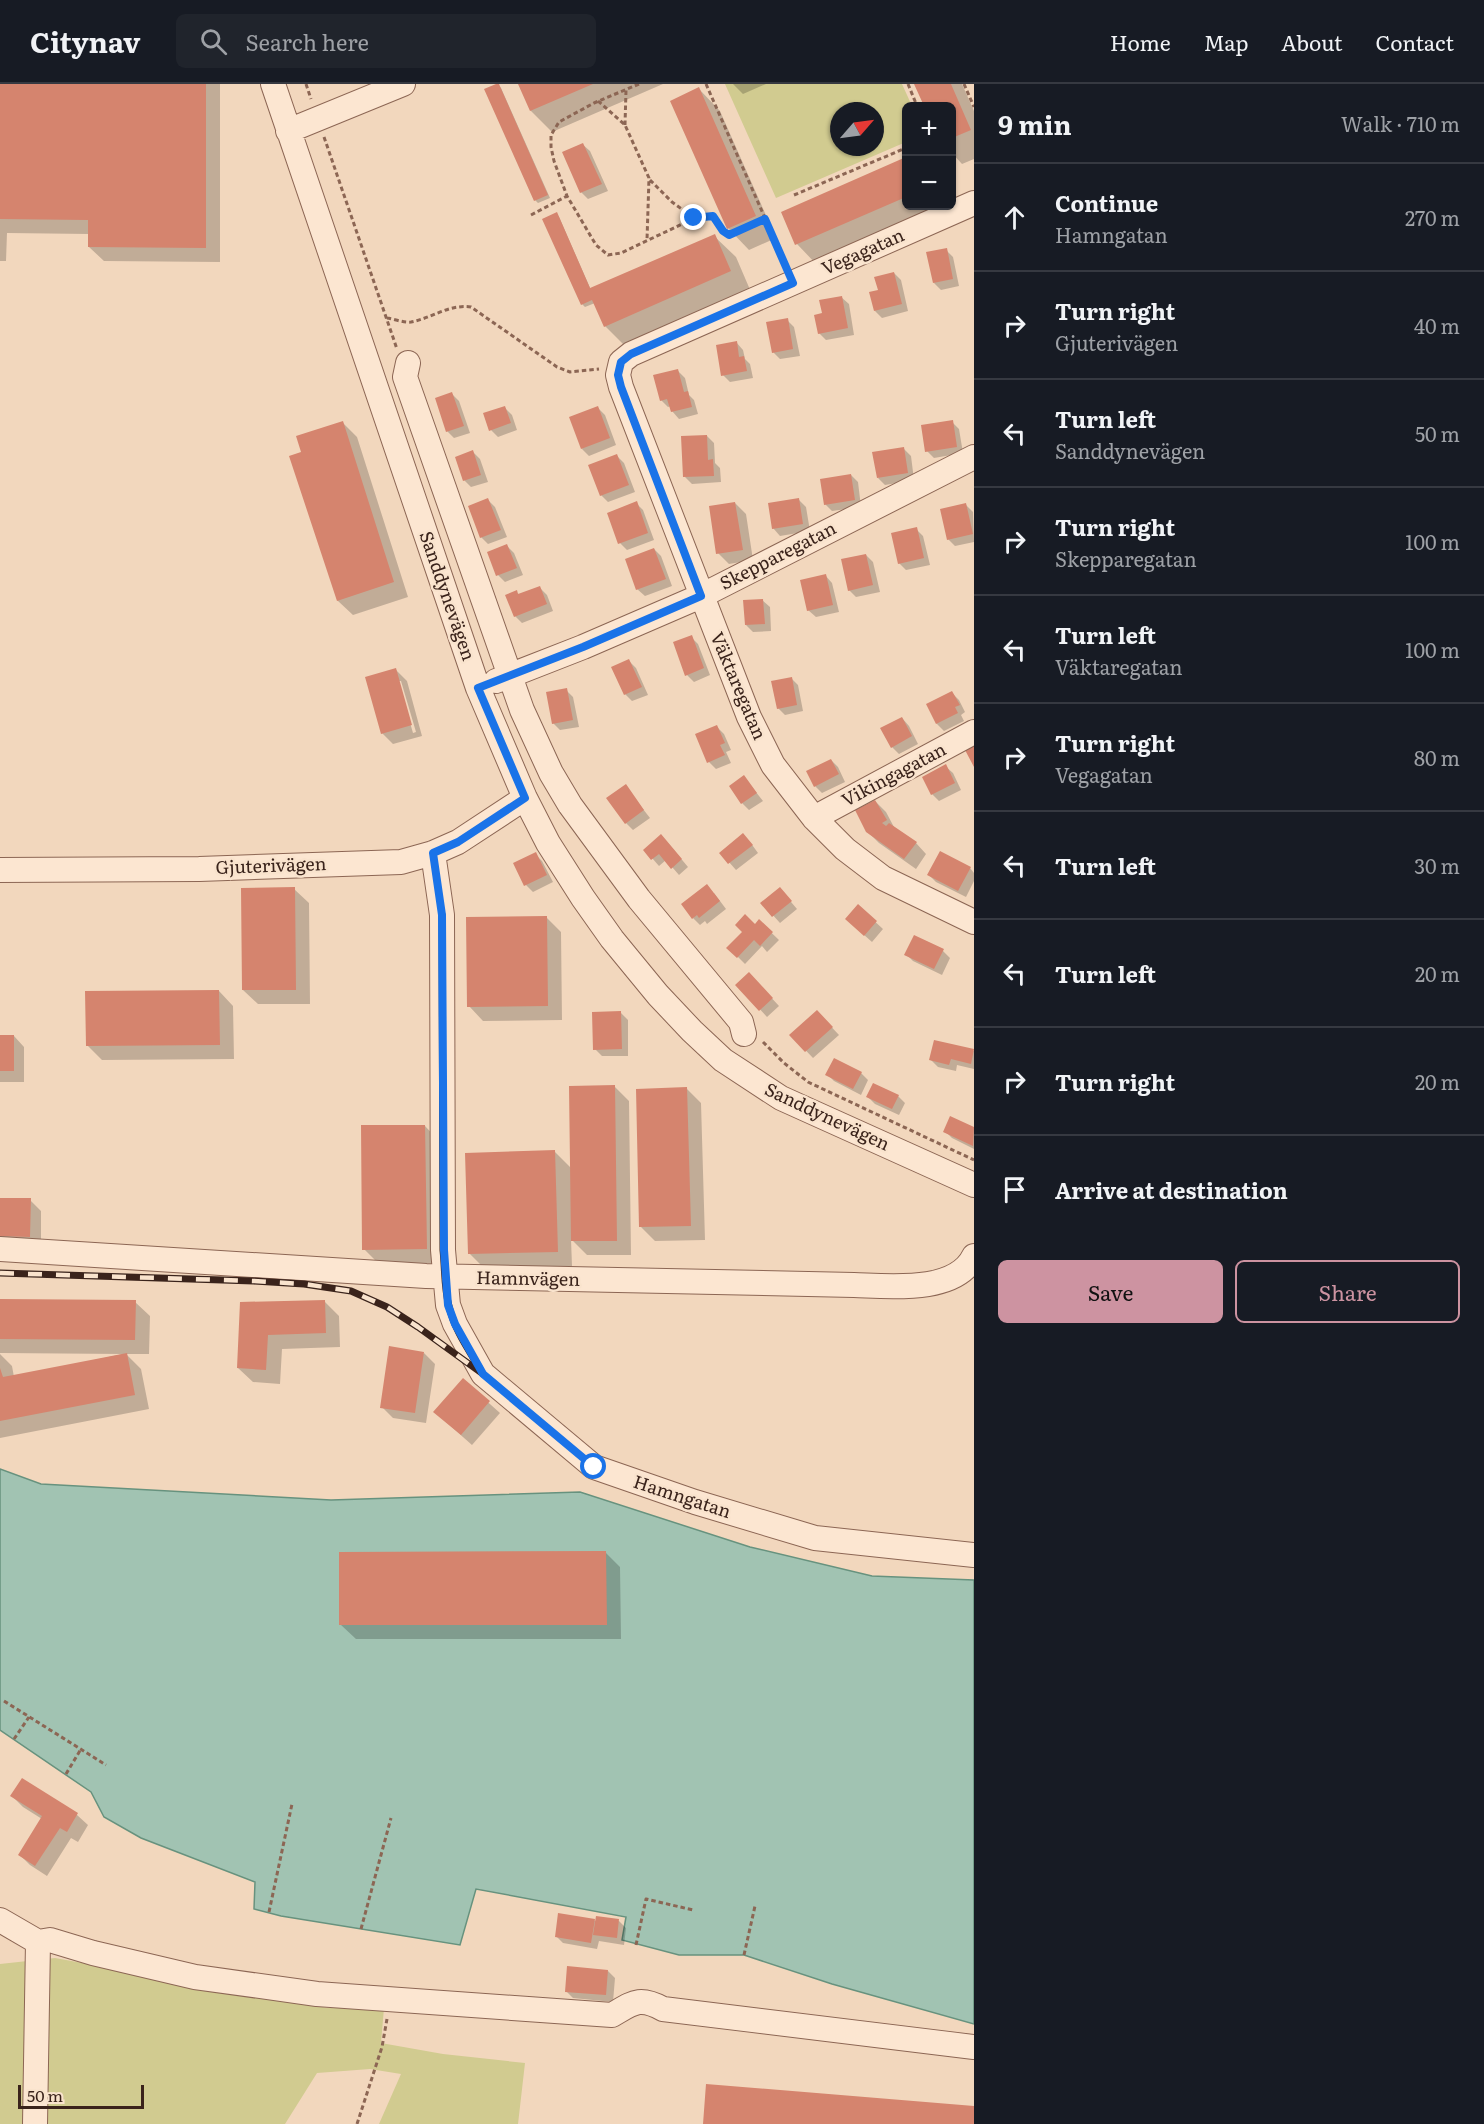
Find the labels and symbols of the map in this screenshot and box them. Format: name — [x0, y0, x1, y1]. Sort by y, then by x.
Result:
north arrow — [830, 102, 884, 156]
route end — [680, 204, 706, 230]
street label: Vegagatan — [817, 220, 908, 281]
street label: Skepparegatan — [714, 514, 840, 596]
street label: Sanddynevägen — [414, 527, 483, 664]
street label: Väktaregatan — [705, 627, 774, 744]
street label: Vikingagatan — [836, 735, 950, 813]
street label: Gjuterivägen — [215, 849, 327, 880]
street label: Sanddynevägen — [761, 1075, 895, 1156]
street label: Hamnvägen — [476, 1263, 580, 1292]
route start — [580, 1453, 606, 1479]
street label: Hamngatan — [630, 1467, 735, 1524]
scale bar — [18, 2082, 144, 2110]

